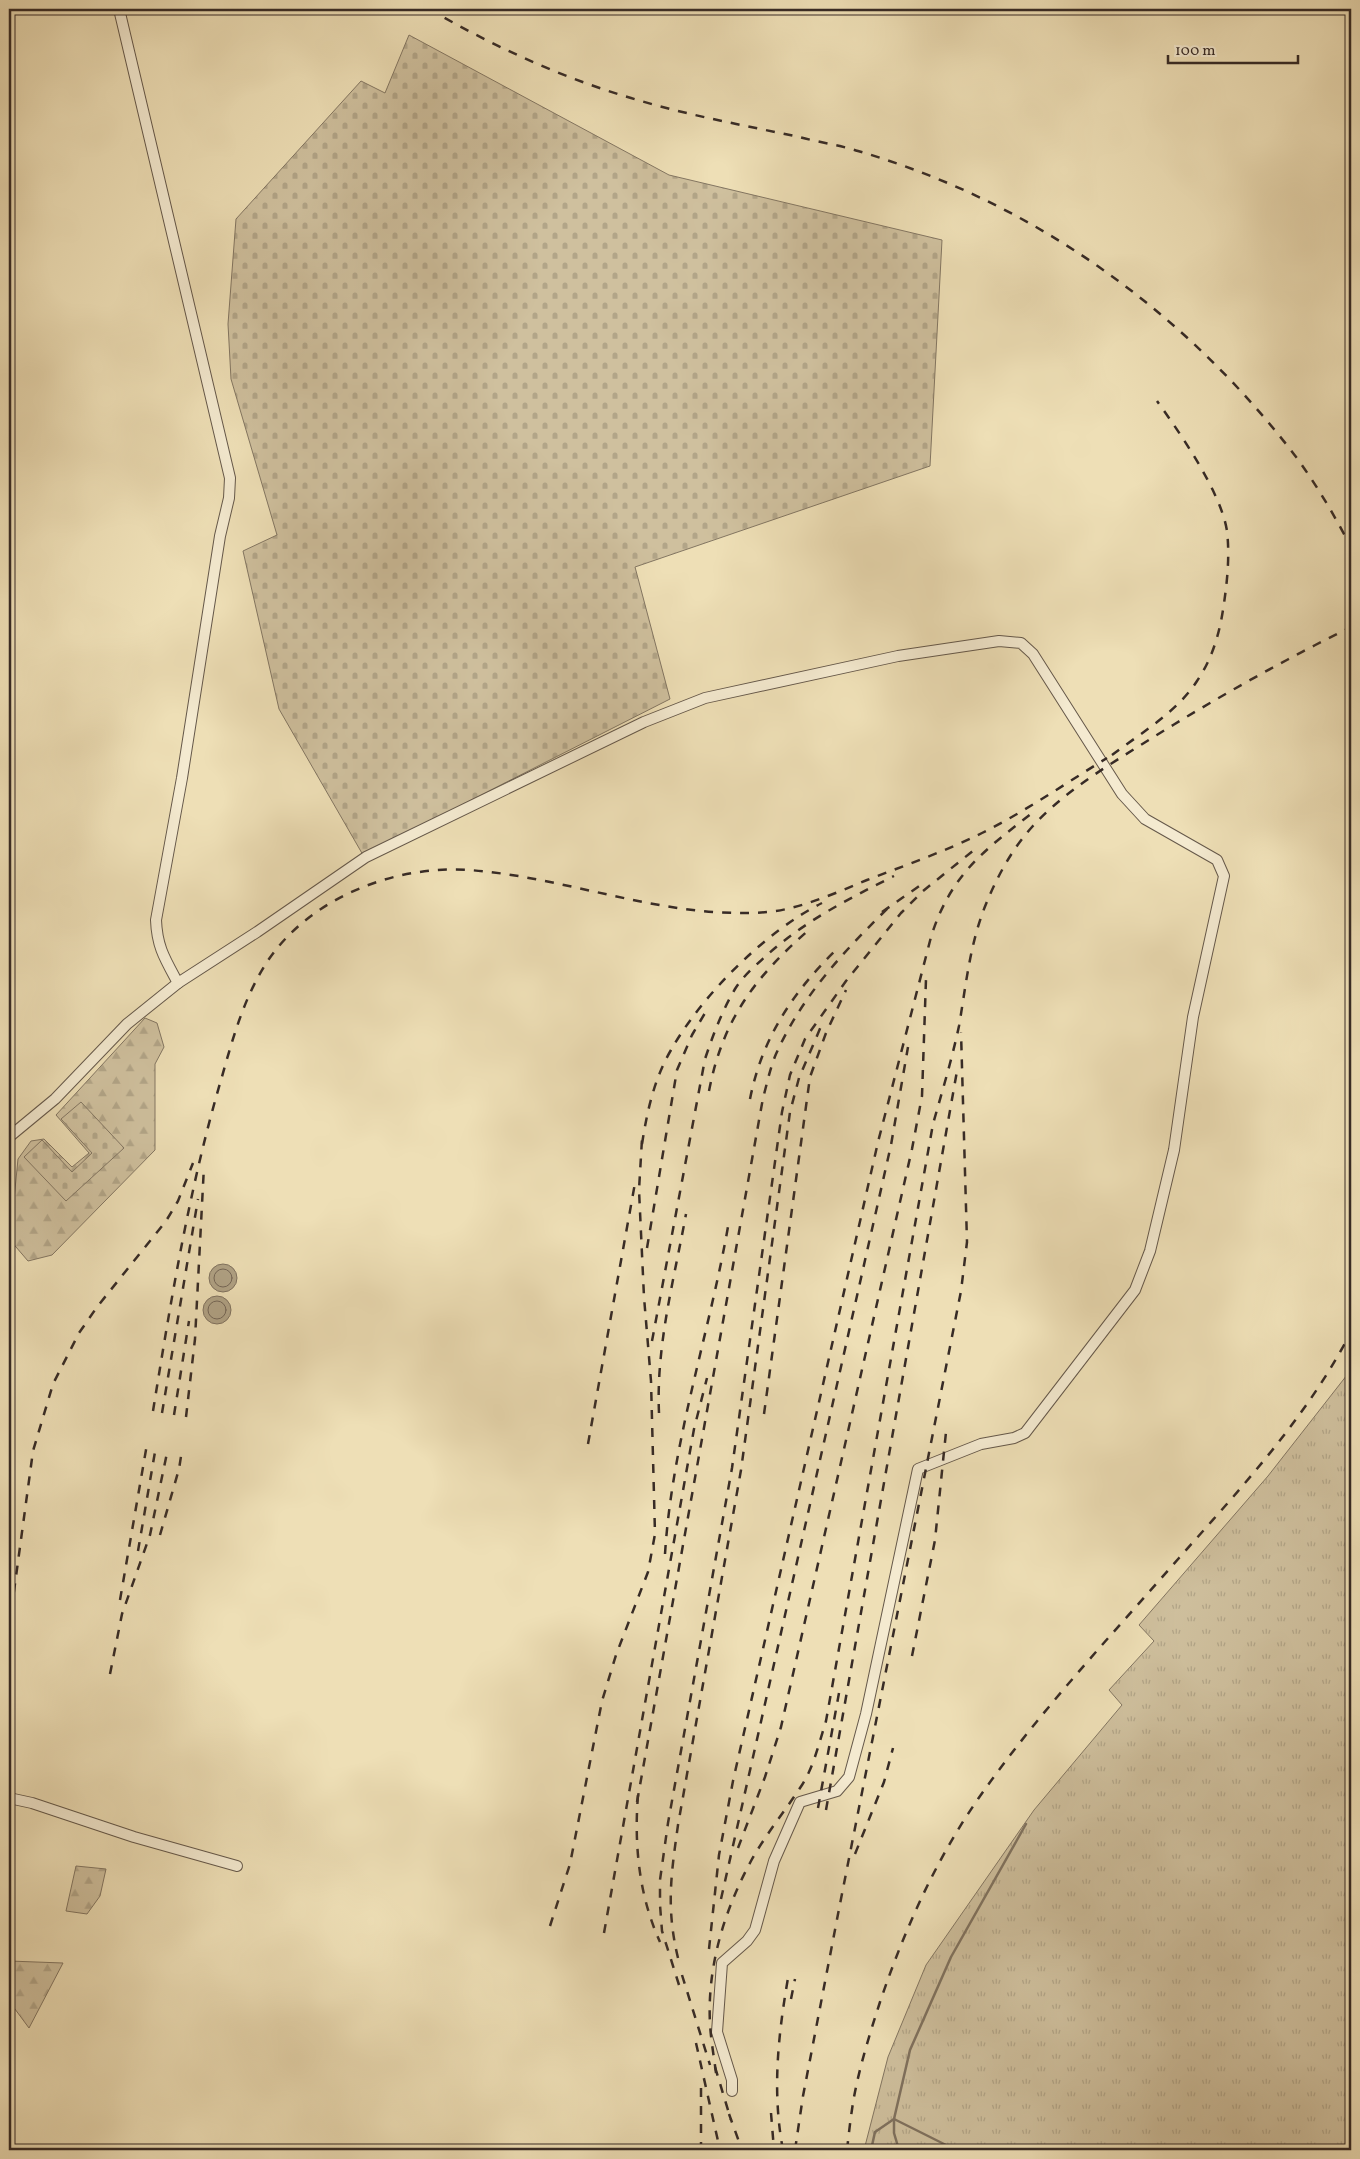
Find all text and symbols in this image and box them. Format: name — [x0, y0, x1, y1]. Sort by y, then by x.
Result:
scale bar — [1168, 32, 1298, 64]
text: 100 m — [1175, 41, 1215, 62]

